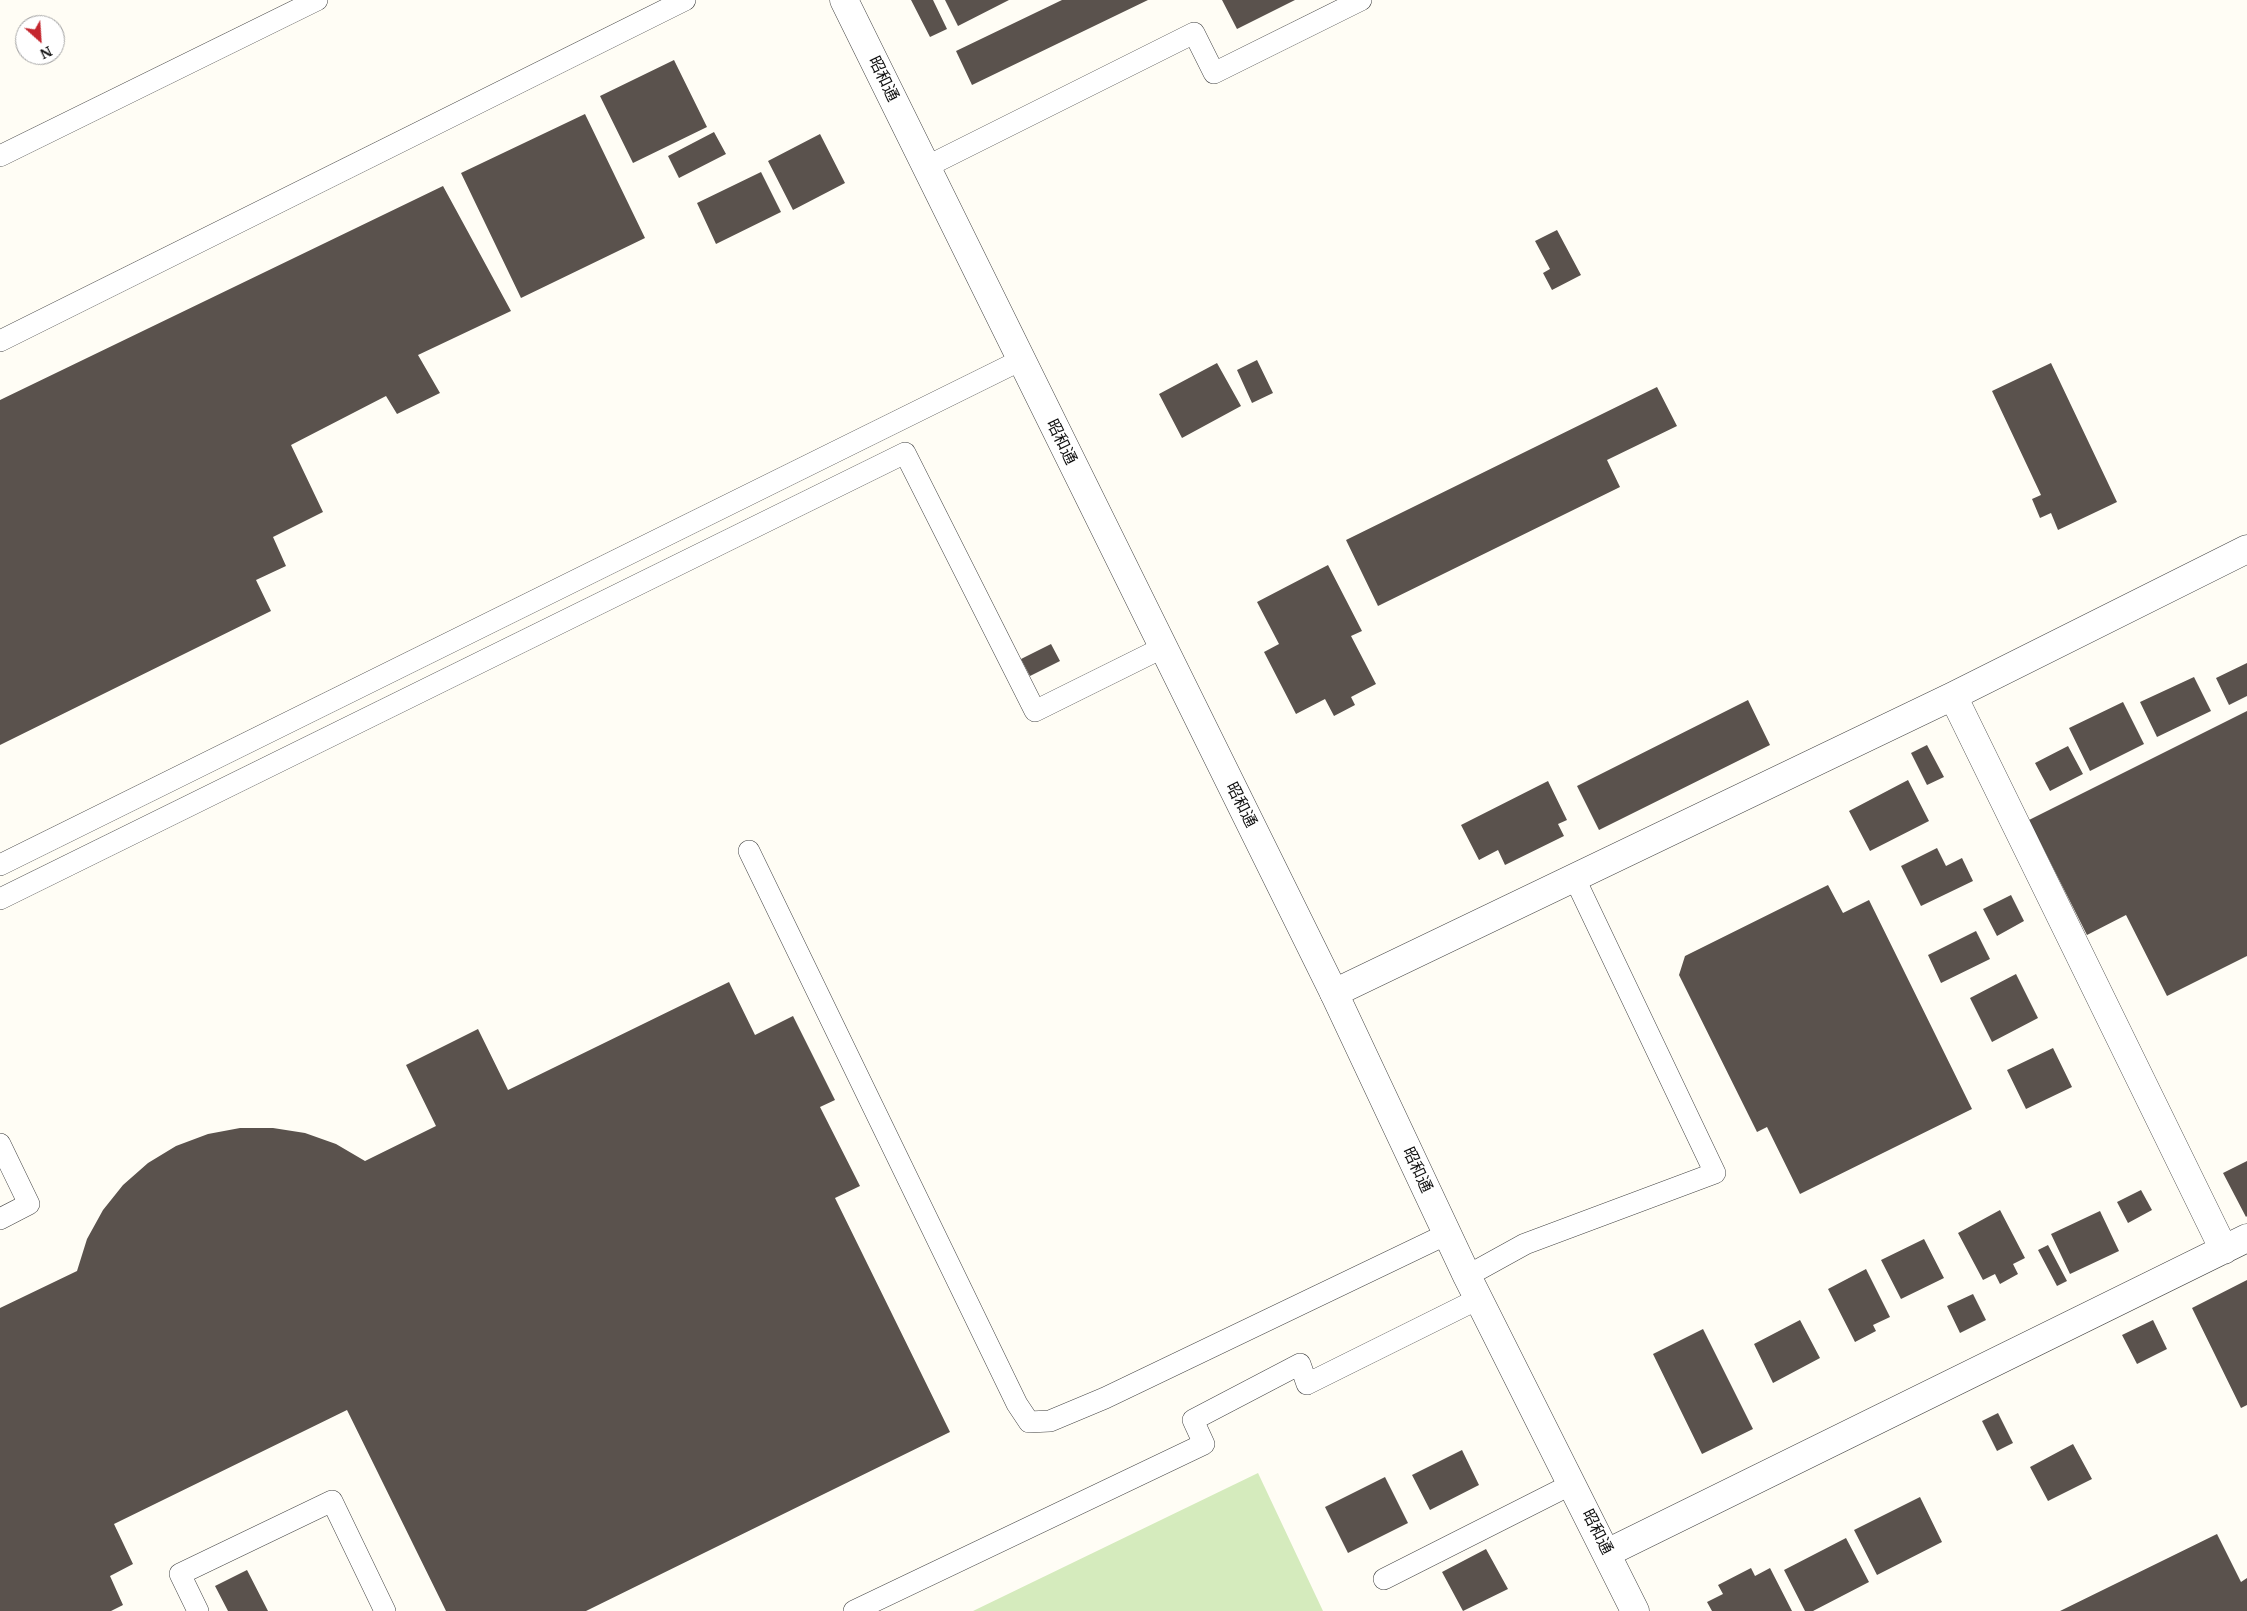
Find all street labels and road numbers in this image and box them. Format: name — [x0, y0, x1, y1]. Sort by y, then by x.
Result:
street label: 昭和通 — [864, 53, 902, 105]
street label: 昭和通 — [1042, 416, 1080, 468]
street label: 昭和通 — [1222, 779, 1260, 831]
street label: 昭和通 — [1398, 1144, 1436, 1196]
street label: 昭和通 — [1578, 1506, 1616, 1558]

